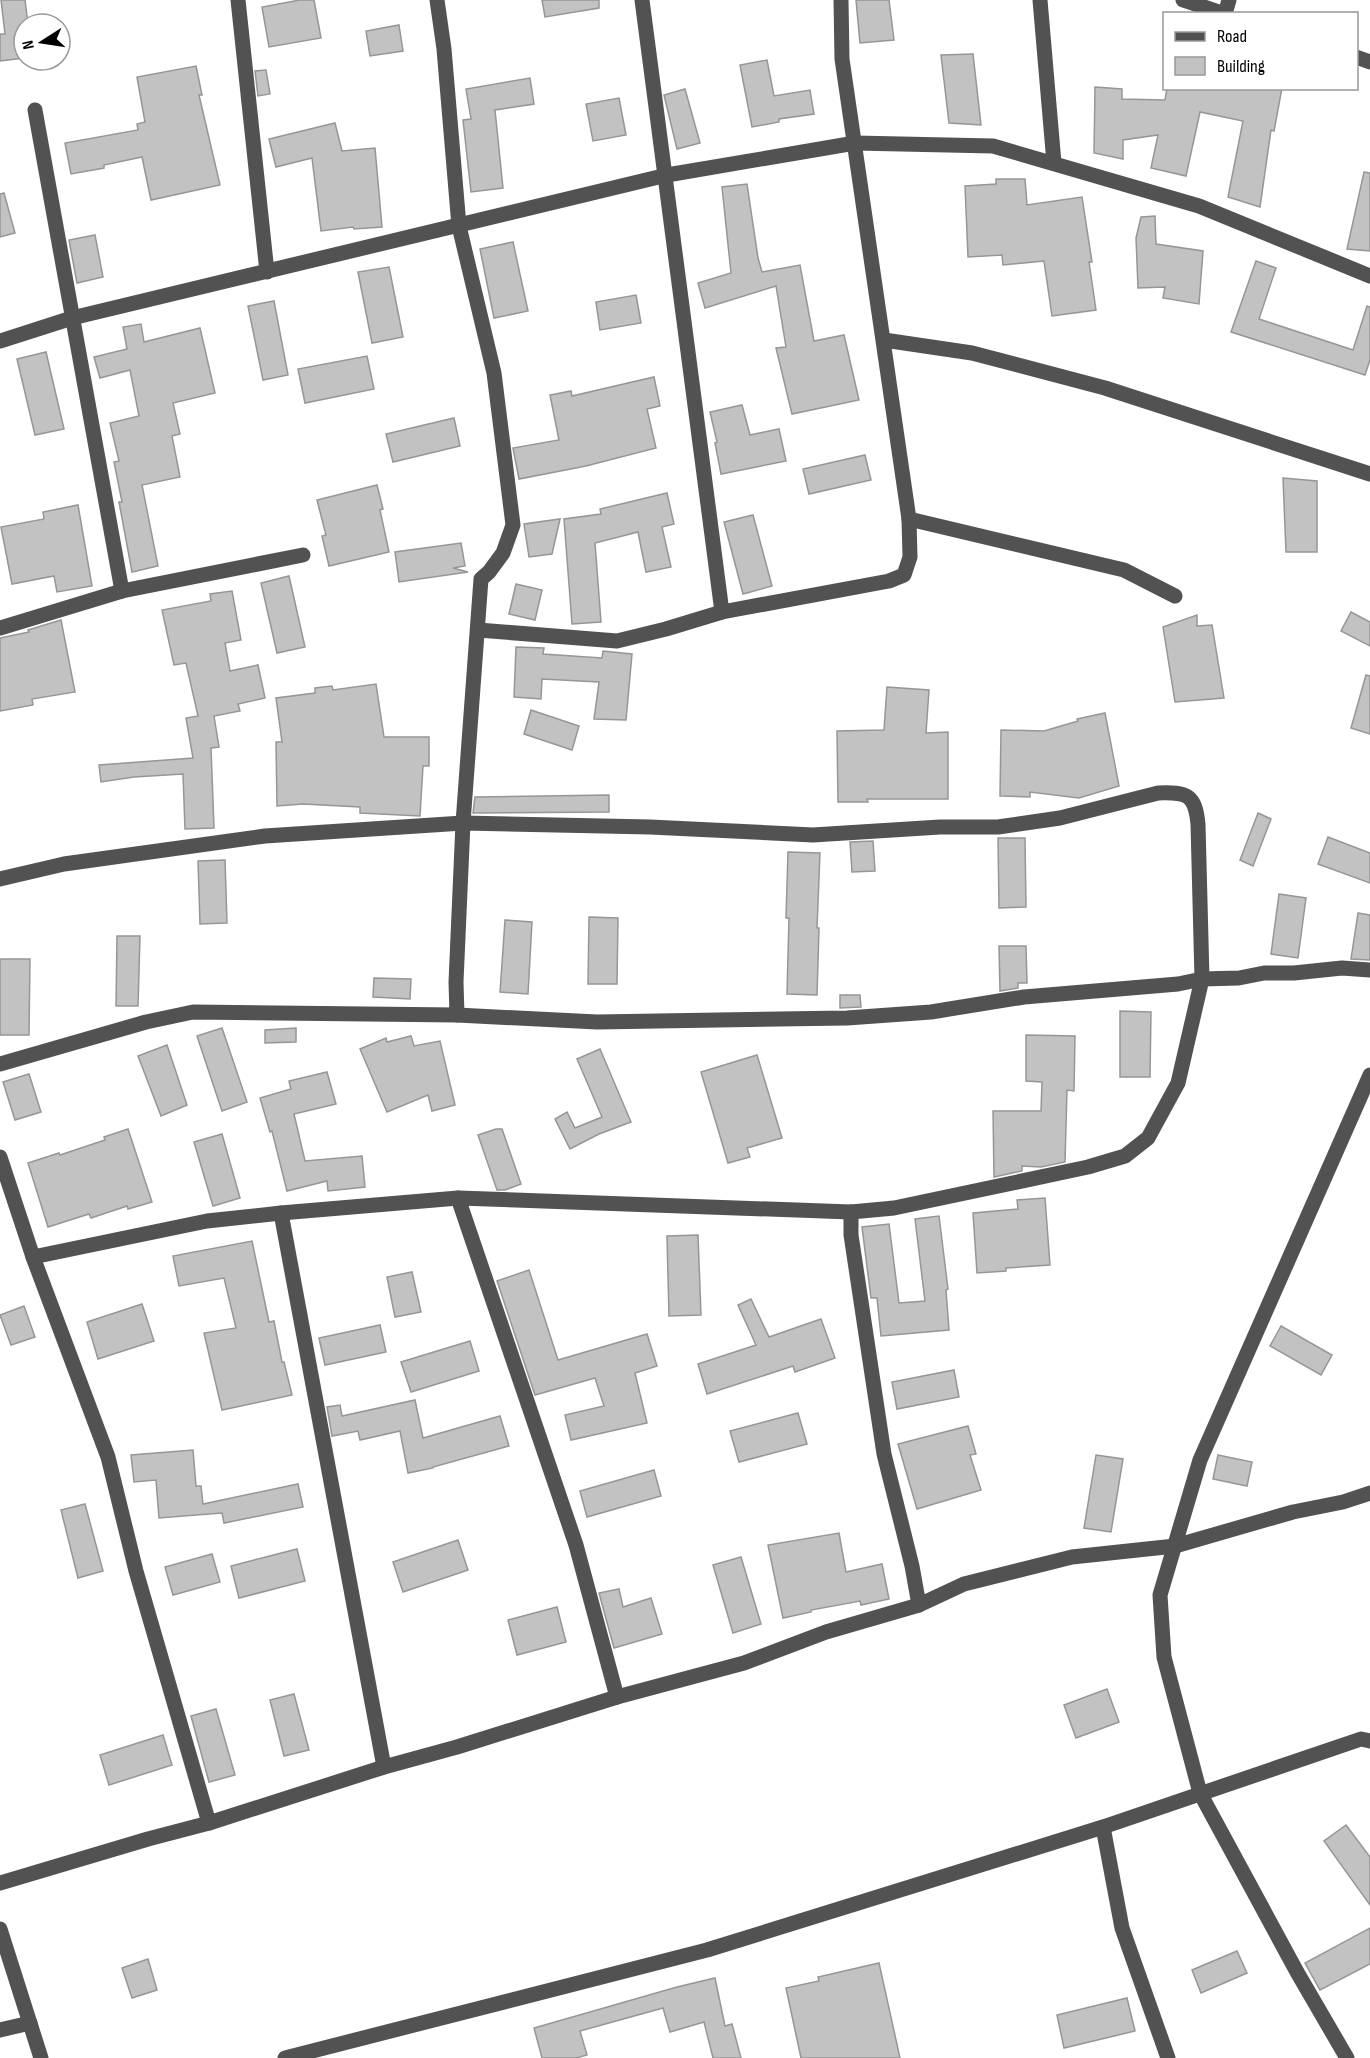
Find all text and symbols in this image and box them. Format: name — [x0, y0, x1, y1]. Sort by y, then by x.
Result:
north arrow — [12, 12, 72, 72]
legend — [1163, 12, 1358, 90]
text: Road — [1217, 26, 1247, 47]
text: N — [19, 39, 39, 51]
text: Building — [1217, 56, 1265, 77]

